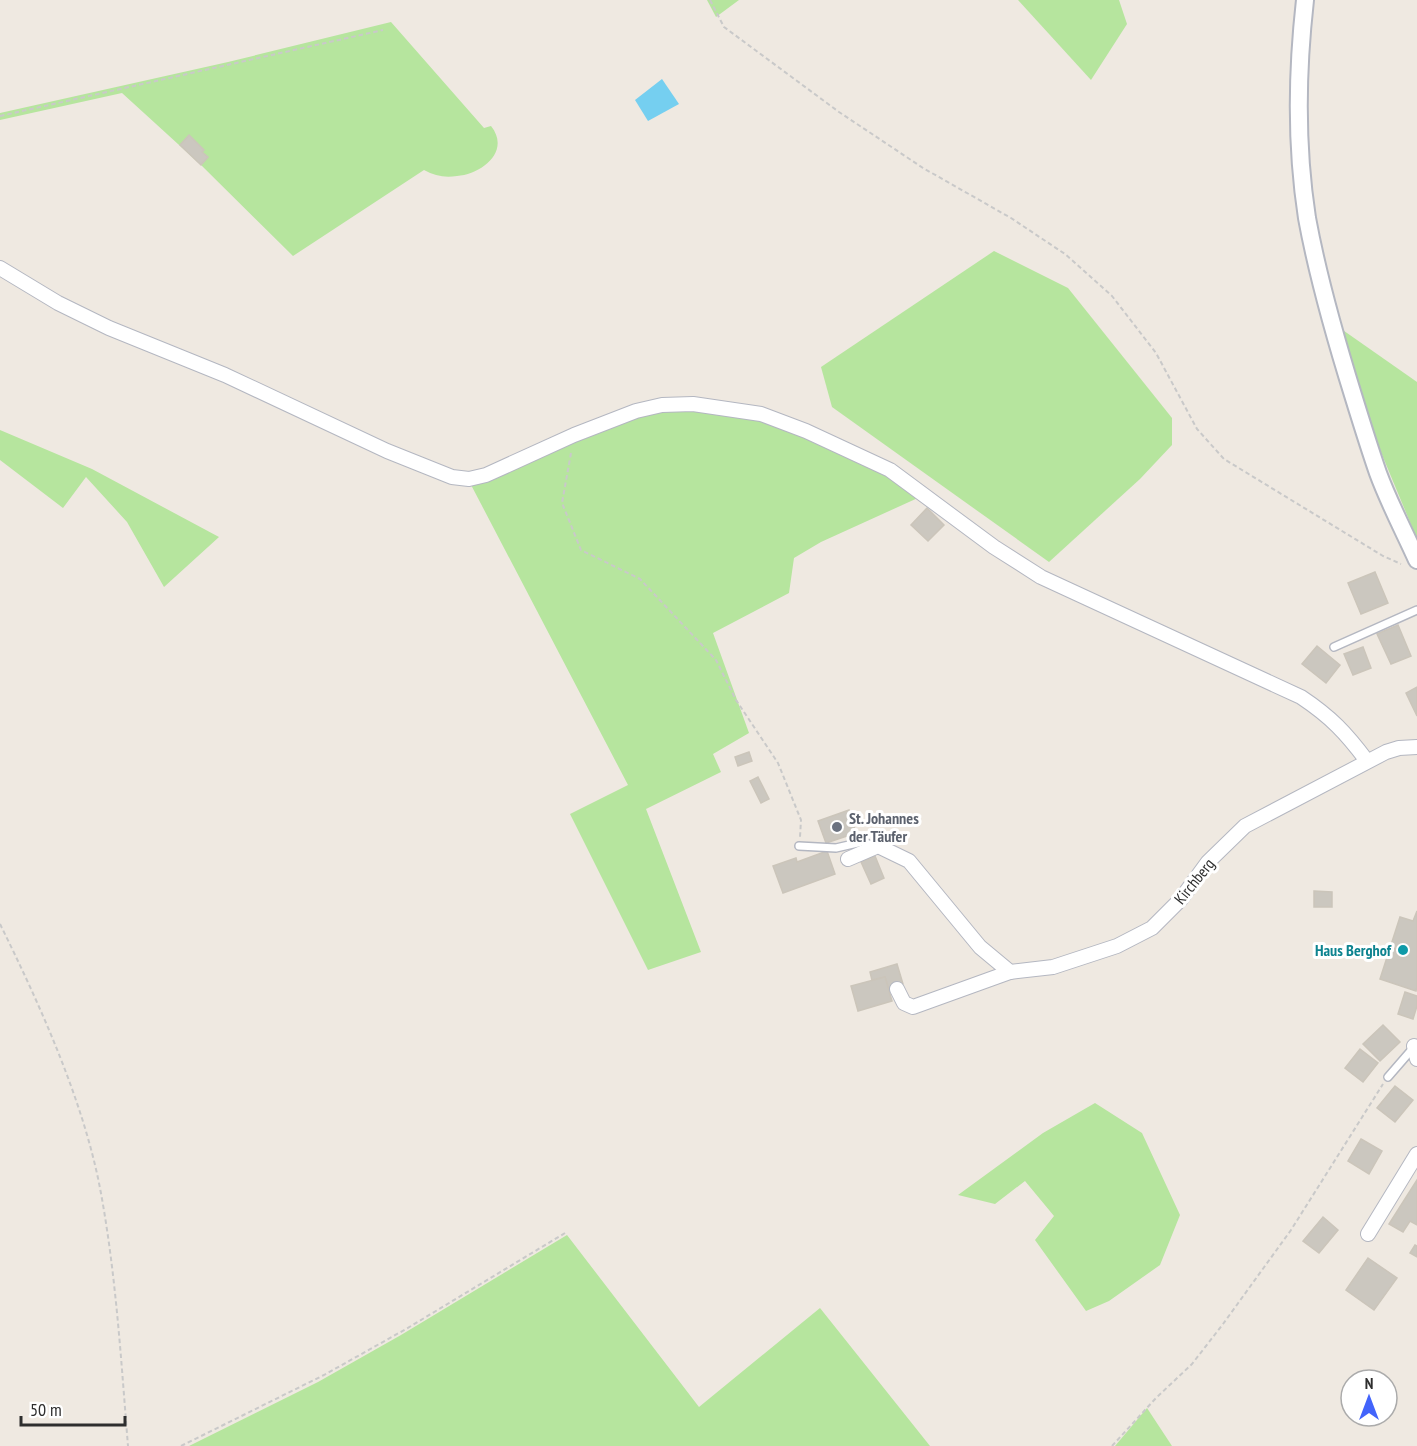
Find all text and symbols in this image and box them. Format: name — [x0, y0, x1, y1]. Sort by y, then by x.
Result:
place label: St. Johannes der Täufer — [849, 808, 919, 846]
marker: St. Johannes der Täufer — [830, 820, 844, 834]
street label: Kirchberg — [1169, 854, 1219, 908]
place label: Haus Berghof — [1315, 940, 1392, 960]
marker: Haus Berghof — [1396, 943, 1410, 957]
north arrow — [1339, 1368, 1399, 1428]
text: N — [1365, 1373, 1373, 1393]
scale bar — [21, 1389, 124, 1427]
text: 50 m — [30, 1398, 62, 1421]

